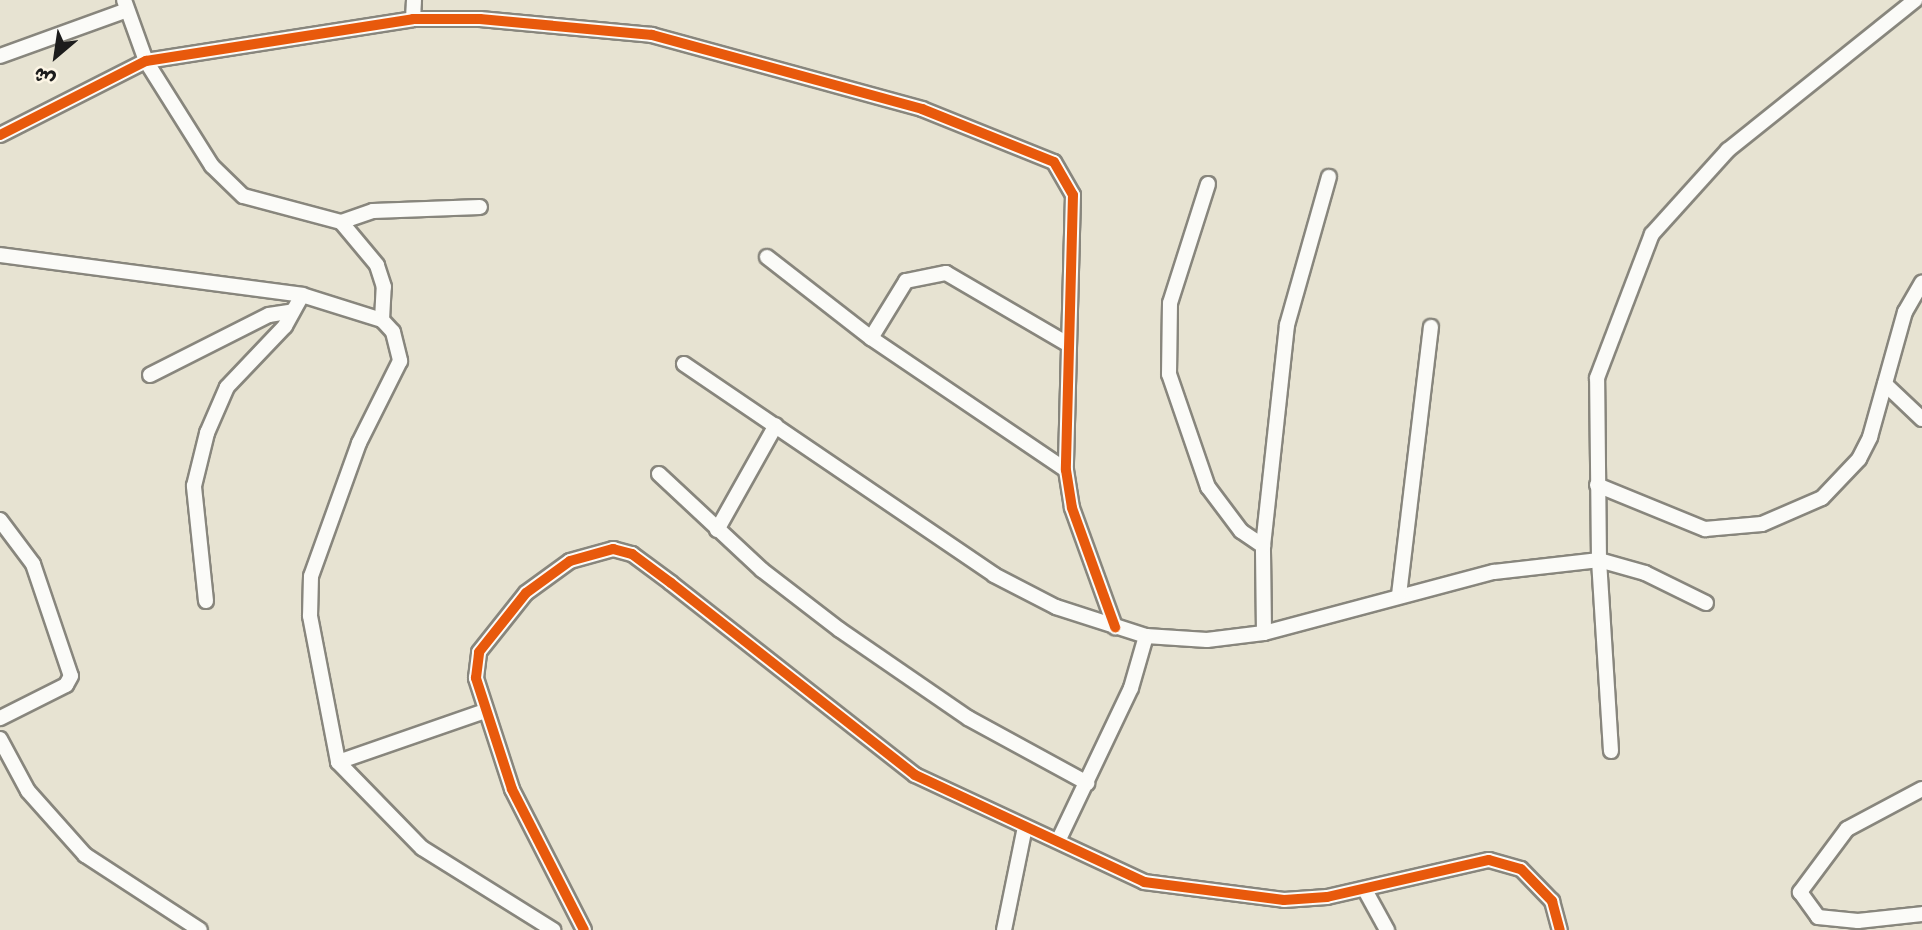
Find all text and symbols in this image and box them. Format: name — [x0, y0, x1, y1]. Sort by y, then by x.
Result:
north arrow — [21, 21, 91, 91]
text: ش — [31, 60, 60, 90]

